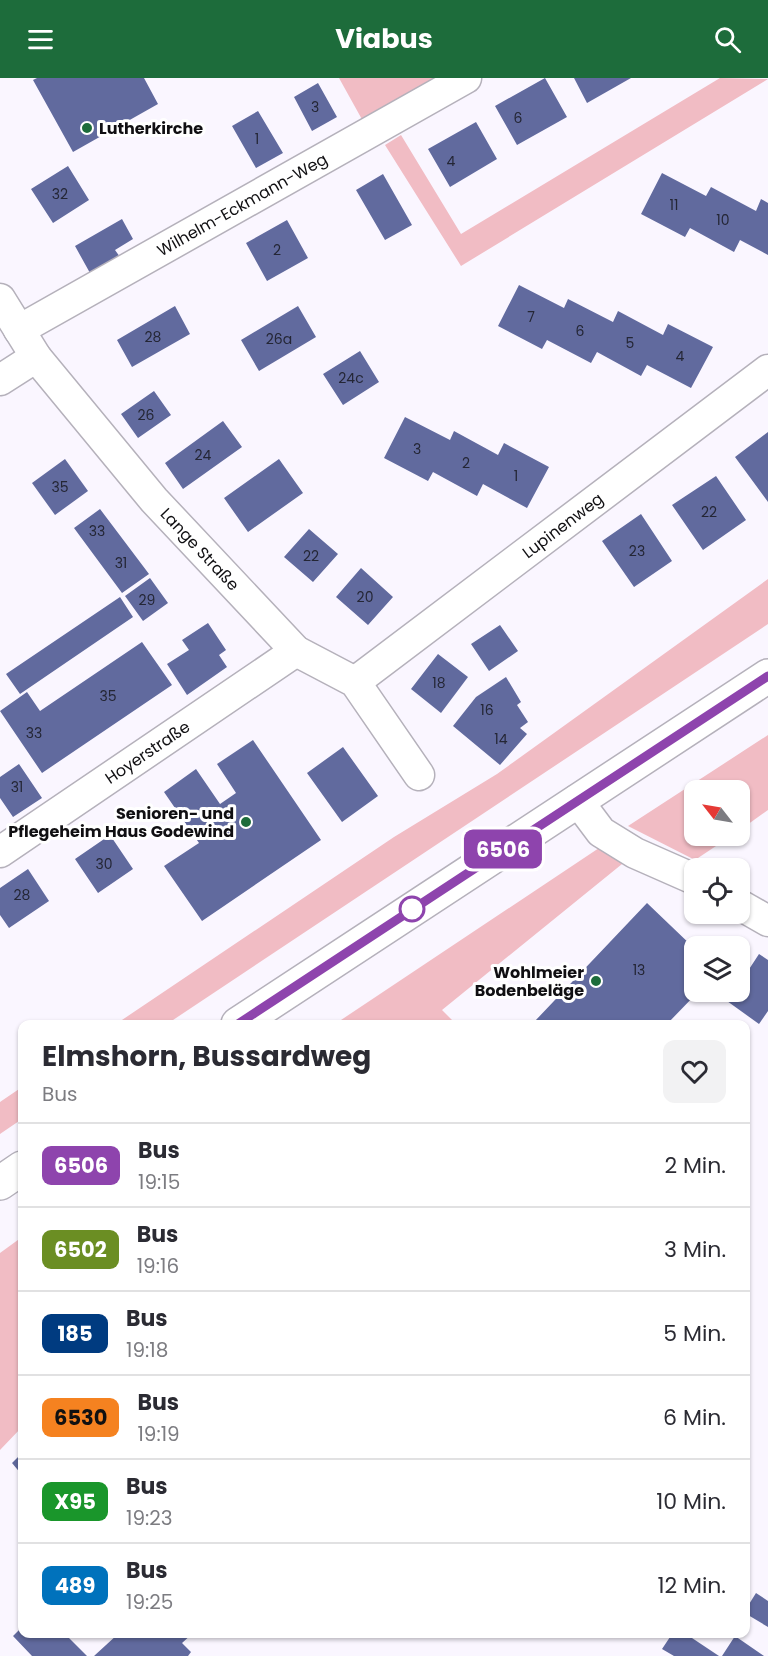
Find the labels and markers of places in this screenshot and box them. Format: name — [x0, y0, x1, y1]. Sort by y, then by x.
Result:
place label: Lutherkirche — [99, 117, 203, 140]
marker: Lutherkirche — [80, 121, 94, 135]
place label: Senioren- und Pflegeheim Haus Godewind — [8, 802, 234, 843]
marker: Senioren- und Pflegeheim Haus Godewind — [239, 815, 253, 829]
unlabelled marker — [399, 896, 425, 922]
place label: Wohlmeier Bodenbeläge — [475, 961, 584, 1002]
marker: Wohlmeier Bodenbeläge — [589, 974, 603, 988]

